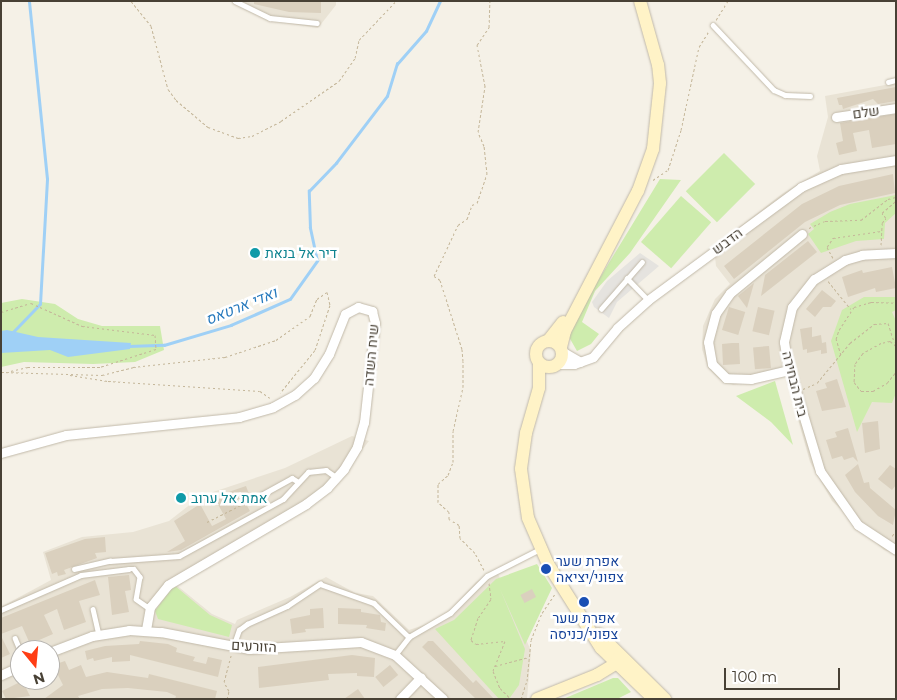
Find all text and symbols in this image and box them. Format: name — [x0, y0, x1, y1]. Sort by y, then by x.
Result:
street label: שלם — [851, 102, 881, 122]
street label: הדבש — [708, 224, 746, 258]
place label: דיר אל בנאת — [265, 245, 337, 261]
marker: דיר אל בנאת — [249, 247, 261, 259]
water label: ואדי ארטאס — [203, 283, 279, 329]
street label: שיח השדה — [360, 323, 382, 387]
street label: בית הבחירה — [779, 349, 811, 419]
place label: אמת אל ערוב — [191, 490, 268, 506]
marker: אמת אל ערוב — [175, 492, 187, 504]
place label: אפרת שער צפוני/יציאה — [556, 553, 624, 586]
marker: אפרת שער צפוני/יציאה — [540, 563, 552, 575]
marker: אפרת שער צפוני/כניסה — [578, 596, 590, 608]
place label: אפרת שער צפוני/כניסה — [550, 610, 618, 642]
street label: הזורעים — [231, 636, 277, 656]
north arrow — [10, 640, 60, 690]
scale bar — [727, 658, 843, 690]
text: 100 m — [732, 667, 777, 686]
text: N — [31, 668, 47, 689]

